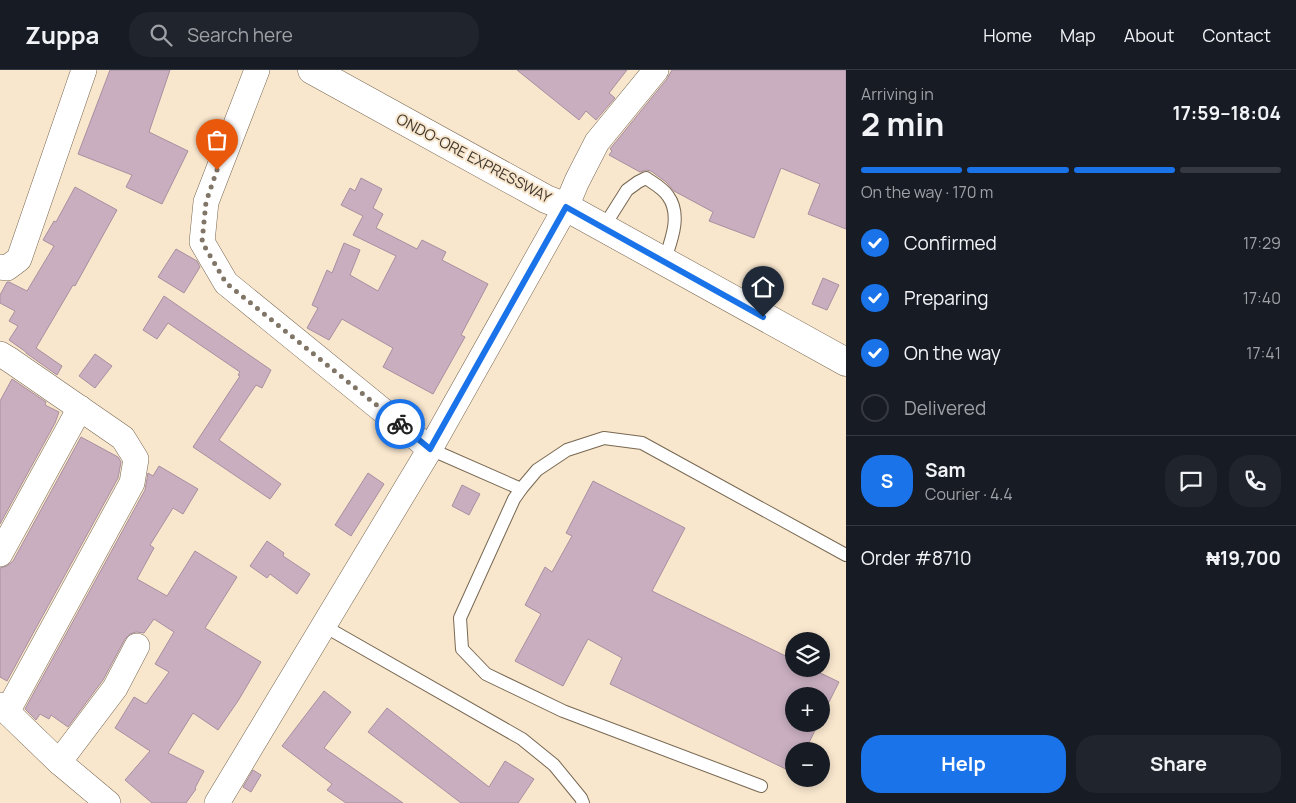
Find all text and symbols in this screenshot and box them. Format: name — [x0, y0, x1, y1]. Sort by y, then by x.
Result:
search box — [129, 12, 479, 57]
text: Zuppa — [25, 18, 99, 51]
icon: search — [147, 21, 175, 49]
text: Search here — [187, 22, 293, 48]
text: Home — [983, 23, 1032, 47]
text: Map — [1060, 23, 1096, 47]
text: About — [1124, 23, 1174, 47]
text: Contact — [1202, 23, 1271, 47]
text: Arriving in — [861, 83, 934, 105]
text: 17:59–18:04 — [1172, 100, 1281, 126]
text: 2 min — [861, 102, 944, 146]
street label: ONDO-ORE EXPRESSWAY — [393, 108, 556, 208]
pin — [196, 119, 238, 170]
icon: bag — [203, 126, 231, 154]
text: On the way · 170 m — [861, 181, 993, 203]
icon: check — [861, 229, 889, 257]
text: Confirmed — [904, 230, 997, 256]
text: 17:29 — [1243, 232, 1281, 254]
pin — [742, 266, 784, 317]
icon: home — [749, 273, 777, 301]
icon: check — [861, 284, 889, 312]
text: Preparing — [904, 285, 989, 311]
text: 17:40 — [1243, 287, 1281, 309]
icon: check — [861, 339, 889, 367]
text: On the way — [904, 340, 1001, 366]
text: 17:41 — [1246, 342, 1281, 364]
text: Delivered — [904, 395, 986, 421]
courier — [375, 399, 425, 449]
icon: bike — [386, 410, 414, 438]
button: chat — [1165, 455, 1217, 507]
button: phone — [1229, 455, 1281, 507]
text: Sam — [925, 457, 966, 483]
text: S — [881, 468, 893, 494]
text: Courier · 4.4 — [925, 483, 1013, 505]
text: Order #8710 — [861, 545, 971, 571]
text: ₦19,700 — [1206, 545, 1281, 571]
map controls — [785, 632, 830, 787]
button: layers — [785, 632, 830, 677]
button: + — [785, 687, 830, 732]
button: Help — [861, 735, 1066, 793]
button: Share — [1076, 735, 1281, 793]
button: − — [785, 742, 830, 787]

